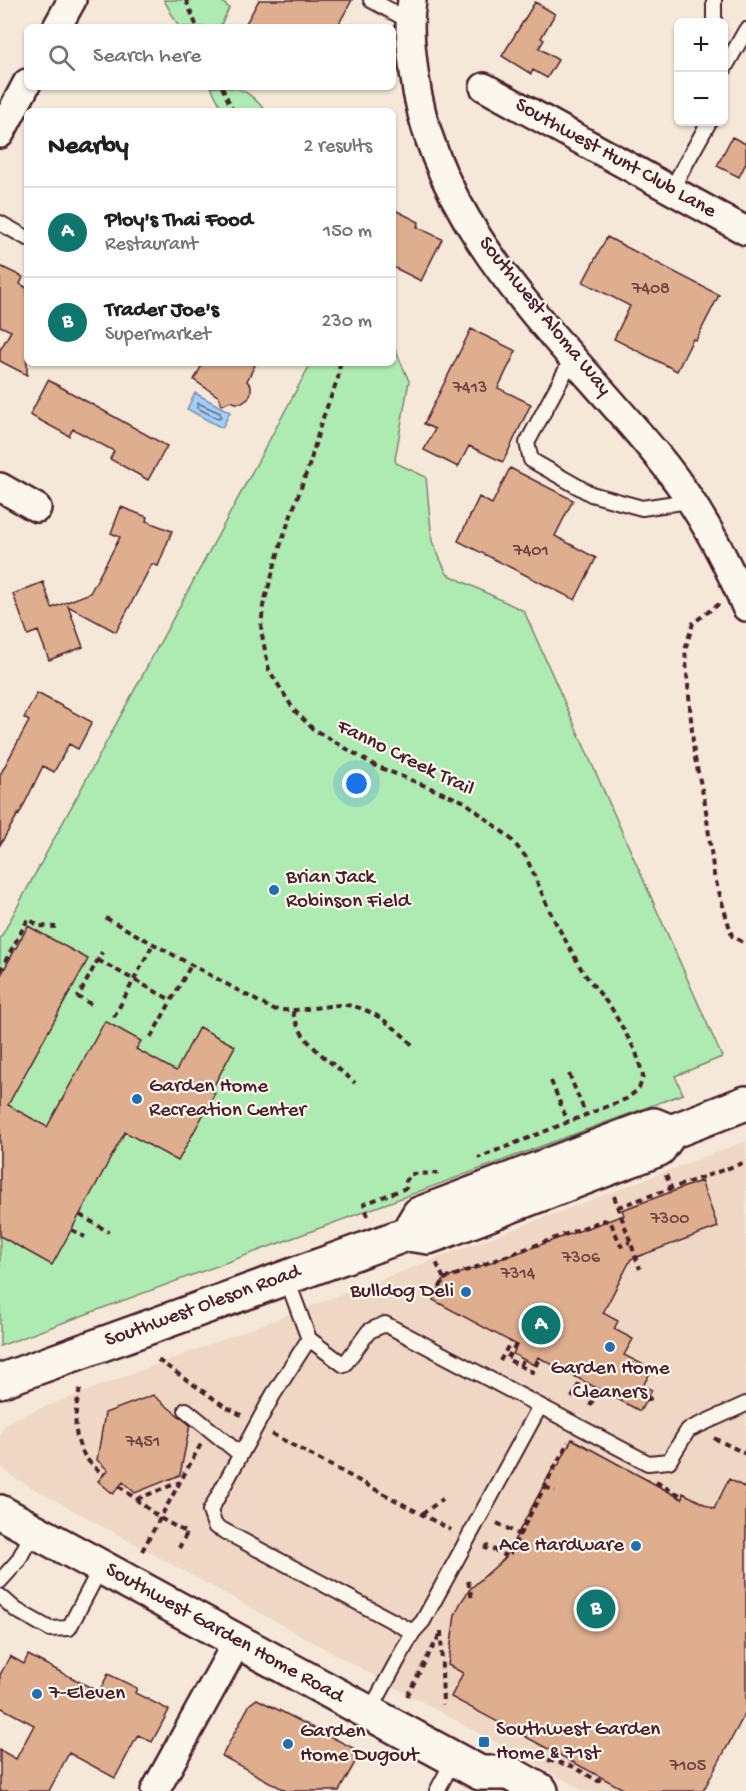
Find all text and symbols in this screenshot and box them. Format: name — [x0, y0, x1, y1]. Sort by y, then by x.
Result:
map controls — [674, 18, 728, 126]
button: + — [674, 18, 728, 72]
search box — [24, 24, 396, 90]
icon: search — [45, 41, 78, 74]
text: Search here — [93, 44, 201, 70]
button: − — [674, 72, 728, 126]
street label: Southwest Hunt Club Lane — [510, 93, 721, 225]
text: Nearby — [48, 132, 129, 163]
text: 2 results — [303, 136, 372, 159]
text: Ploy's Thai Food — [105, 208, 253, 234]
text: A — [62, 221, 73, 244]
text: 150 m — [323, 221, 372, 244]
street label: Southwest Aloma Way — [472, 232, 616, 402]
text: Restaurant — [105, 234, 198, 257]
house number: 7408 — [631, 279, 670, 300]
text: Trader Joe's — [105, 298, 219, 324]
text: B — [62, 311, 73, 334]
text: 230 m — [322, 311, 372, 334]
text: Supermarket — [105, 324, 211, 347]
house number: 7413 — [452, 378, 487, 399]
house number: 7401 — [512, 541, 549, 562]
street label: Fanno Creek Trail — [331, 715, 478, 803]
your location — [342, 769, 371, 798]
place label: Brian Jack Robinson Field — [285, 866, 412, 915]
marker: Brian Jack Robinson Field — [267, 883, 281, 897]
place label: Garden Home Recreation Center — [149, 1075, 307, 1124]
marker: Garden Home Recreation Center — [130, 1092, 144, 1106]
house number: 7300 — [649, 1209, 690, 1230]
house number: 7306 — [561, 1248, 601, 1269]
street label: Southwest Oleson Road — [102, 1259, 306, 1354]
house number: 7314 — [500, 1264, 536, 1285]
place label: Bulldog Deli — [349, 1280, 454, 1305]
marker: Bulldog Deli — [459, 1285, 473, 1299]
pin: A — [522, 1302, 560, 1348]
marker: Garden Home Cleaners — [603, 1340, 617, 1354]
place label: Garden Home Cleaners — [550, 1357, 671, 1406]
house number: 7451 — [125, 1432, 160, 1453]
place label: Ace Hardware — [499, 1534, 625, 1559]
marker: Ace Hardware — [629, 1539, 643, 1553]
street label: Southwest Garden Home Road — [100, 1558, 349, 1711]
pin: B — [576, 1586, 616, 1632]
place label: 7-Eleven — [48, 1682, 125, 1707]
marker: 7-Eleven — [30, 1687, 44, 1701]
place label: Southwest Garden Home & 71st — [496, 1718, 660, 1767]
place label: Garden Home Dugout — [300, 1720, 421, 1769]
marker: Southwest Garden Home & 71st — [477, 1735, 491, 1749]
marker: Garden Home Dugout — [281, 1737, 295, 1751]
house number: 7105 — [669, 1756, 706, 1777]

